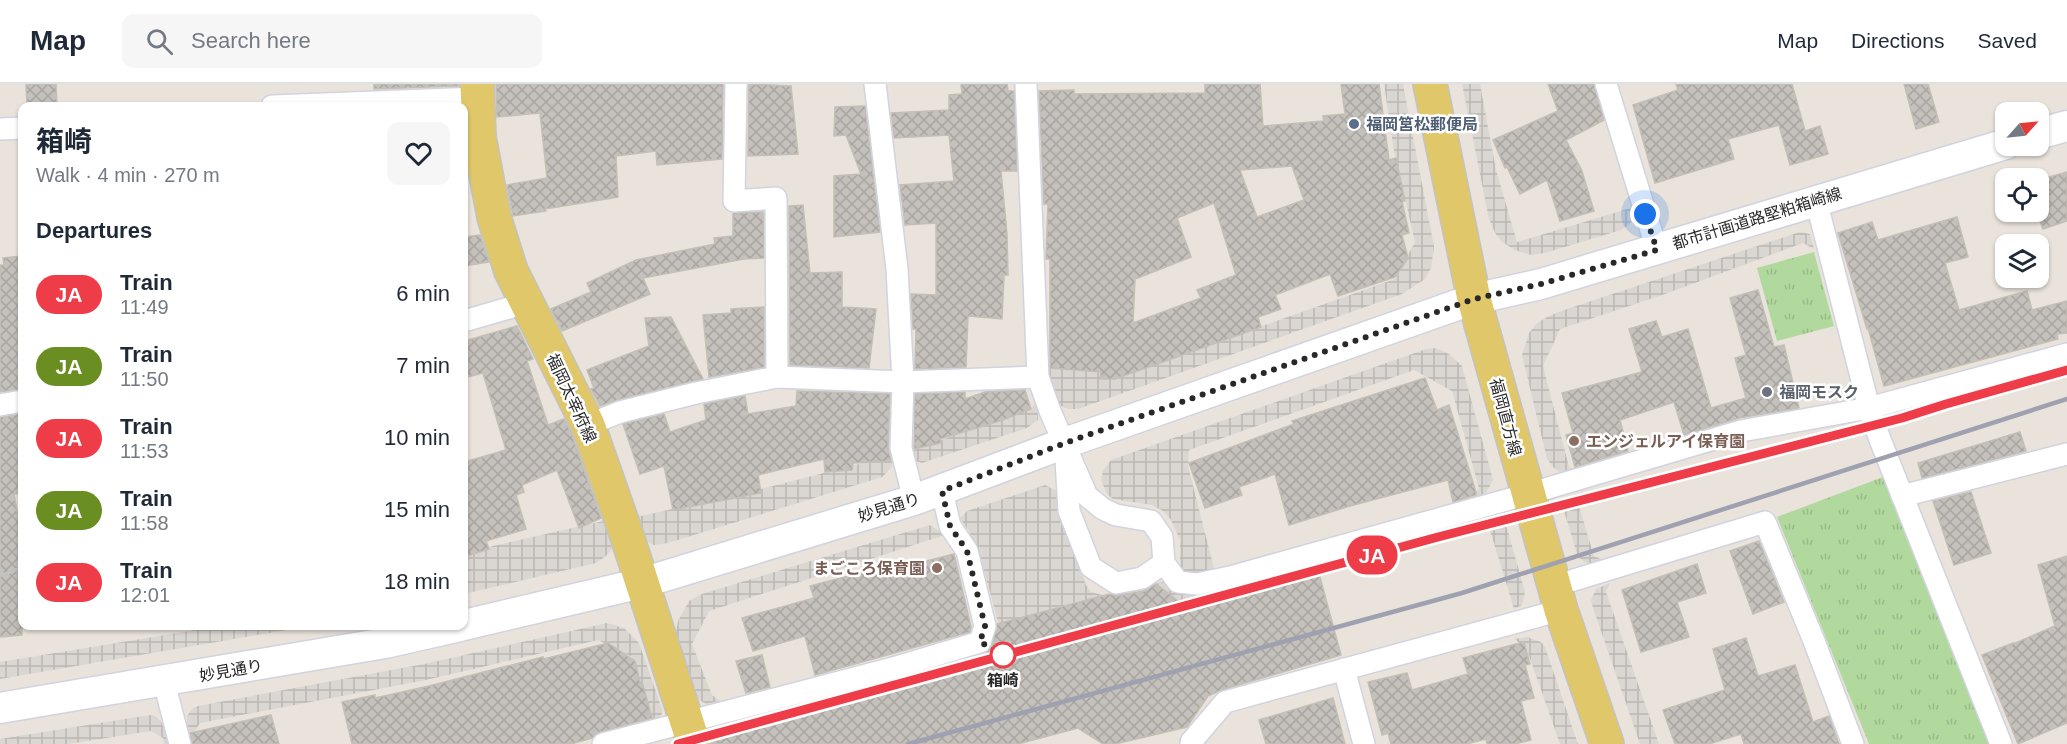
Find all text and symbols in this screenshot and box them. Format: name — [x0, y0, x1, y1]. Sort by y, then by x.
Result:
search box — [122, 14, 542, 68]
text: Map — [30, 25, 86, 56]
icon: search — [143, 25, 176, 58]
text: Search here — [191, 28, 311, 53]
text: Map — [1777, 29, 1818, 52]
text: Directions — [1851, 29, 1944, 52]
text: Saved — [1977, 29, 2037, 52]
north arrow — [1995, 102, 2049, 156]
map controls — [1995, 102, 2049, 288]
place label: 福岡筥松郵便局 — [1366, 116, 1478, 133]
marker: 福岡筥松郵便局 — [1347, 117, 1361, 131]
button: heart — [387, 122, 450, 185]
text: 箱崎 — [36, 126, 92, 157]
text: Walk · 4 min · 270 m — [36, 164, 220, 186]
button: locate — [1995, 168, 2049, 222]
street label: 都市計画道路堅粕箱崎線 — [1670, 185, 1844, 252]
your location — [1630, 199, 1660, 229]
text: Departures — [36, 218, 152, 243]
button: layers — [1995, 234, 2049, 288]
text: Train — [120, 270, 173, 295]
text: 6 min — [396, 281, 450, 306]
text: JA — [56, 283, 82, 306]
text: 11:49 — [120, 296, 169, 318]
text: Train — [120, 342, 173, 367]
street label: 福岡太宰府線 — [544, 351, 600, 445]
text: 7 min — [396, 353, 450, 378]
text: JA — [56, 355, 82, 378]
text: 11:50 — [120, 368, 169, 390]
street label: 福岡直方線 — [1487, 376, 1524, 458]
place label: 福岡モスク — [1779, 384, 1859, 401]
marker: 福岡モスク — [1760, 385, 1774, 399]
text: Train — [120, 414, 173, 439]
text: 10 min — [384, 425, 450, 450]
text: JA — [56, 427, 82, 450]
place label: エンジェルアイ保育園 — [1586, 433, 1745, 450]
marker: エンジェルアイ保育園 — [1567, 434, 1581, 448]
text: 11:53 — [120, 440, 169, 462]
text: Train — [120, 486, 173, 511]
street label: 妙見通り — [856, 490, 922, 525]
text: 15 min — [384, 497, 450, 522]
text: JA — [56, 499, 82, 522]
text: 11:58 — [120, 512, 169, 534]
line badge: JA — [1345, 536, 1399, 574]
text: JA — [1359, 544, 1385, 567]
text: Train — [120, 558, 173, 583]
place label: まごころ保育園 — [813, 560, 925, 577]
marker: まごころ保育園 — [930, 561, 944, 575]
text: 18 min — [384, 569, 450, 594]
text: JA — [56, 571, 82, 594]
text: 12:01 — [120, 584, 170, 606]
marker: 箱崎 — [990, 642, 1016, 668]
street label: 妙見通り — [198, 657, 264, 684]
place label: 箱崎 — [987, 672, 1019, 689]

